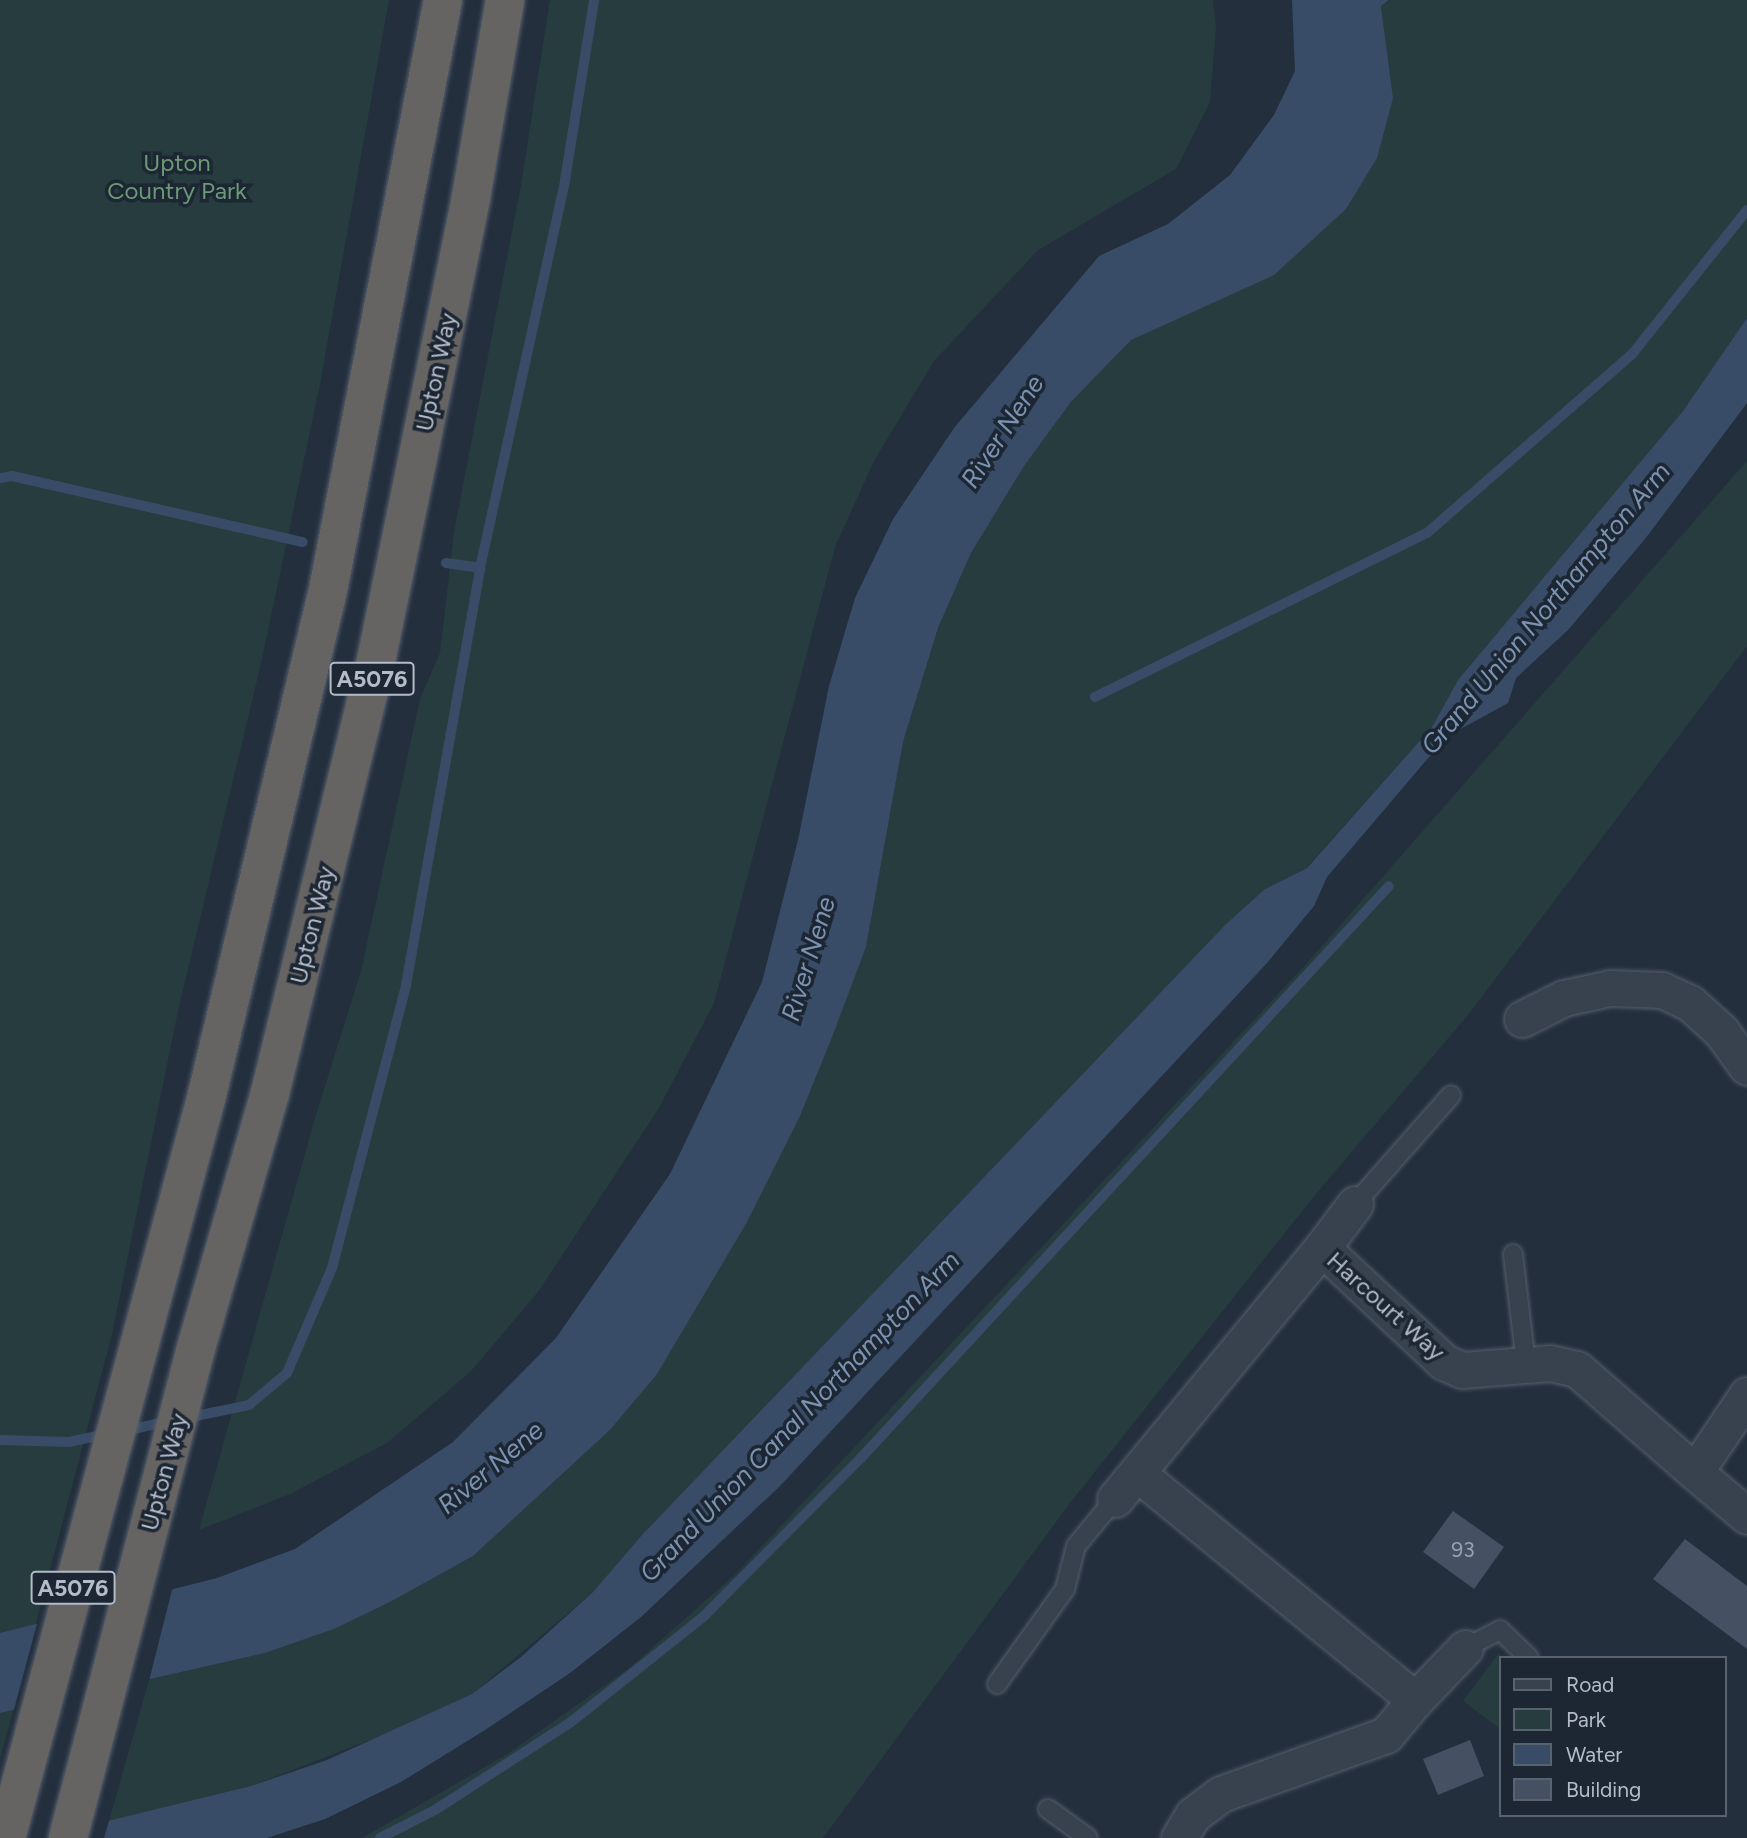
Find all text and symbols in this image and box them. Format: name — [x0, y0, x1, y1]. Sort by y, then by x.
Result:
park label: Upton Country Park — [107, 149, 247, 205]
street label: Upton Way — [409, 310, 463, 434]
water label: River Nene — [955, 370, 1051, 494]
water label: Grand Union Northampton Arm — [1415, 457, 1677, 761]
road number: A5076 — [328, 660, 416, 698]
street label: Upton Way — [283, 863, 341, 987]
water label: River Nene — [775, 893, 843, 1025]
water label: Grand Union Canal Northampton Arm — [633, 1245, 967, 1589]
street label: Harcourt Way — [1321, 1246, 1451, 1366]
street label: Upton Way — [135, 1410, 193, 1534]
water label: River Nene — [432, 1415, 550, 1521]
house number: 93 — [1451, 1537, 1475, 1563]
road number: A5076 — [29, 1568, 117, 1608]
legend — [1498, 1656, 1726, 1817]
text: Road — [1566, 1672, 1614, 1697]
text: Park — [1566, 1707, 1606, 1732]
text: Water — [1566, 1742, 1622, 1767]
text: Building — [1566, 1777, 1641, 1802]

